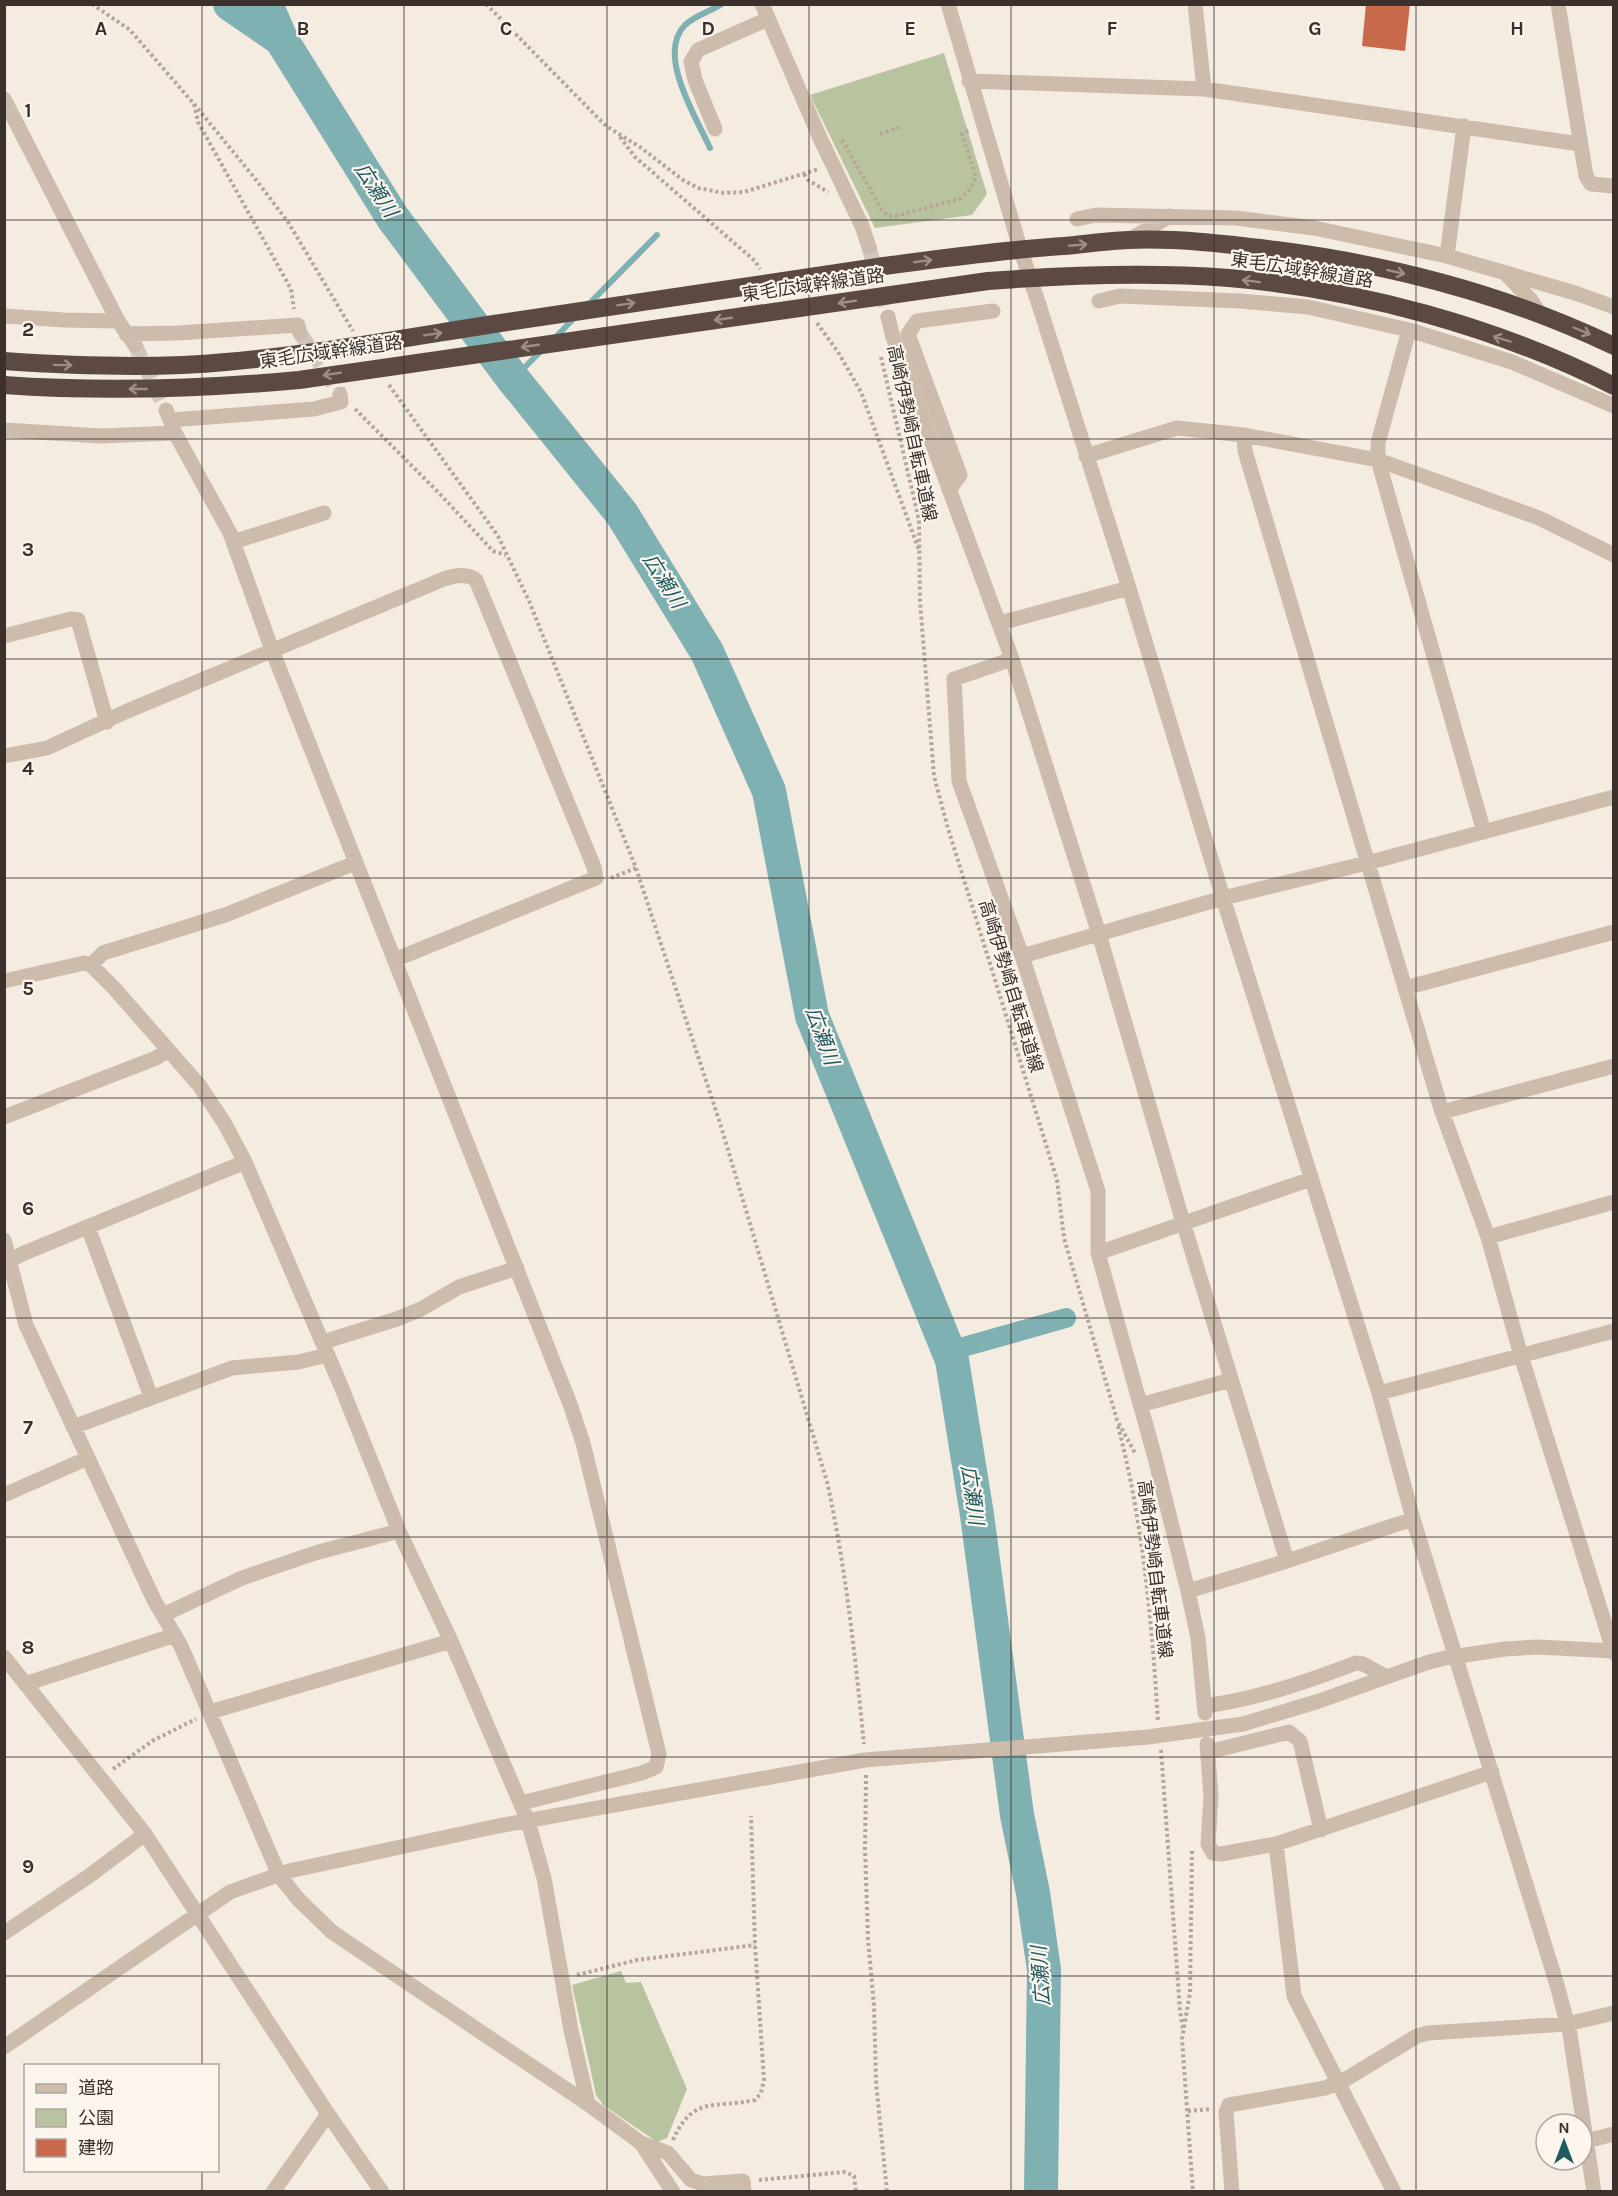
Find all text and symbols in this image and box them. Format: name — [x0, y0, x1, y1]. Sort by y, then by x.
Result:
text: A — [95, 17, 108, 40]
text: B — [297, 17, 309, 40]
text: C — [500, 17, 512, 40]
text: D — [701, 17, 715, 40]
text: E — [904, 17, 916, 40]
text: F — [1107, 17, 1118, 40]
text: G — [1308, 17, 1322, 40]
text: H — [1510, 17, 1524, 40]
text: 1 — [24, 99, 32, 122]
water label: 広瀬川 — [350, 159, 403, 223]
one-way arrow — [1068, 239, 1087, 250]
street label: 東毛広域幹線道路 — [1229, 248, 1375, 292]
one-way arrow — [912, 255, 932, 266]
street label: 東毛広域幹線道路 — [740, 264, 886, 306]
one-way arrow — [1387, 266, 1406, 278]
one-way arrow — [1241, 276, 1261, 287]
one-way arrow — [838, 296, 857, 307]
one-way arrow — [615, 299, 635, 310]
one-way arrow — [714, 314, 734, 325]
text: 2 — [22, 318, 34, 341]
one-way arrow — [1572, 326, 1590, 338]
one-way arrow — [423, 328, 442, 339]
street label: 東毛広域幹線道路 — [258, 331, 404, 373]
one-way arrow — [1493, 333, 1512, 344]
one-way arrow — [521, 340, 541, 351]
street label: 高崎伊勢崎自転車道線 — [883, 343, 941, 523]
one-way arrow — [52, 359, 72, 370]
one-way arrow — [323, 369, 342, 380]
one-way arrow — [128, 383, 148, 395]
text: 3 — [22, 538, 34, 561]
water label: 広瀬川 — [638, 549, 691, 614]
text: 4 — [22, 757, 34, 780]
street label: 高崎伊勢崎自転車道線 — [974, 897, 1048, 1075]
text: 5 — [22, 977, 34, 1000]
water label: 広瀬川 — [801, 1004, 844, 1070]
text: 6 — [22, 1197, 34, 1220]
text: 7 — [23, 1416, 33, 1439]
water label: 広瀬川 — [956, 1464, 988, 1528]
street label: 高崎伊勢崎自転車道線 — [1133, 1478, 1177, 1660]
text: 8 — [22, 1636, 34, 1659]
text: 9 — [22, 1855, 34, 1878]
water label: 広瀬川 — [1027, 1943, 1055, 2007]
legend — [24, 2064, 219, 2172]
text: 道路 — [78, 2077, 114, 2099]
text: 公園 — [78, 2107, 114, 2129]
north arrow — [1534, 2112, 1594, 2172]
text: N — [1558, 2118, 1570, 2137]
text: 建物 — [78, 2137, 114, 2159]

